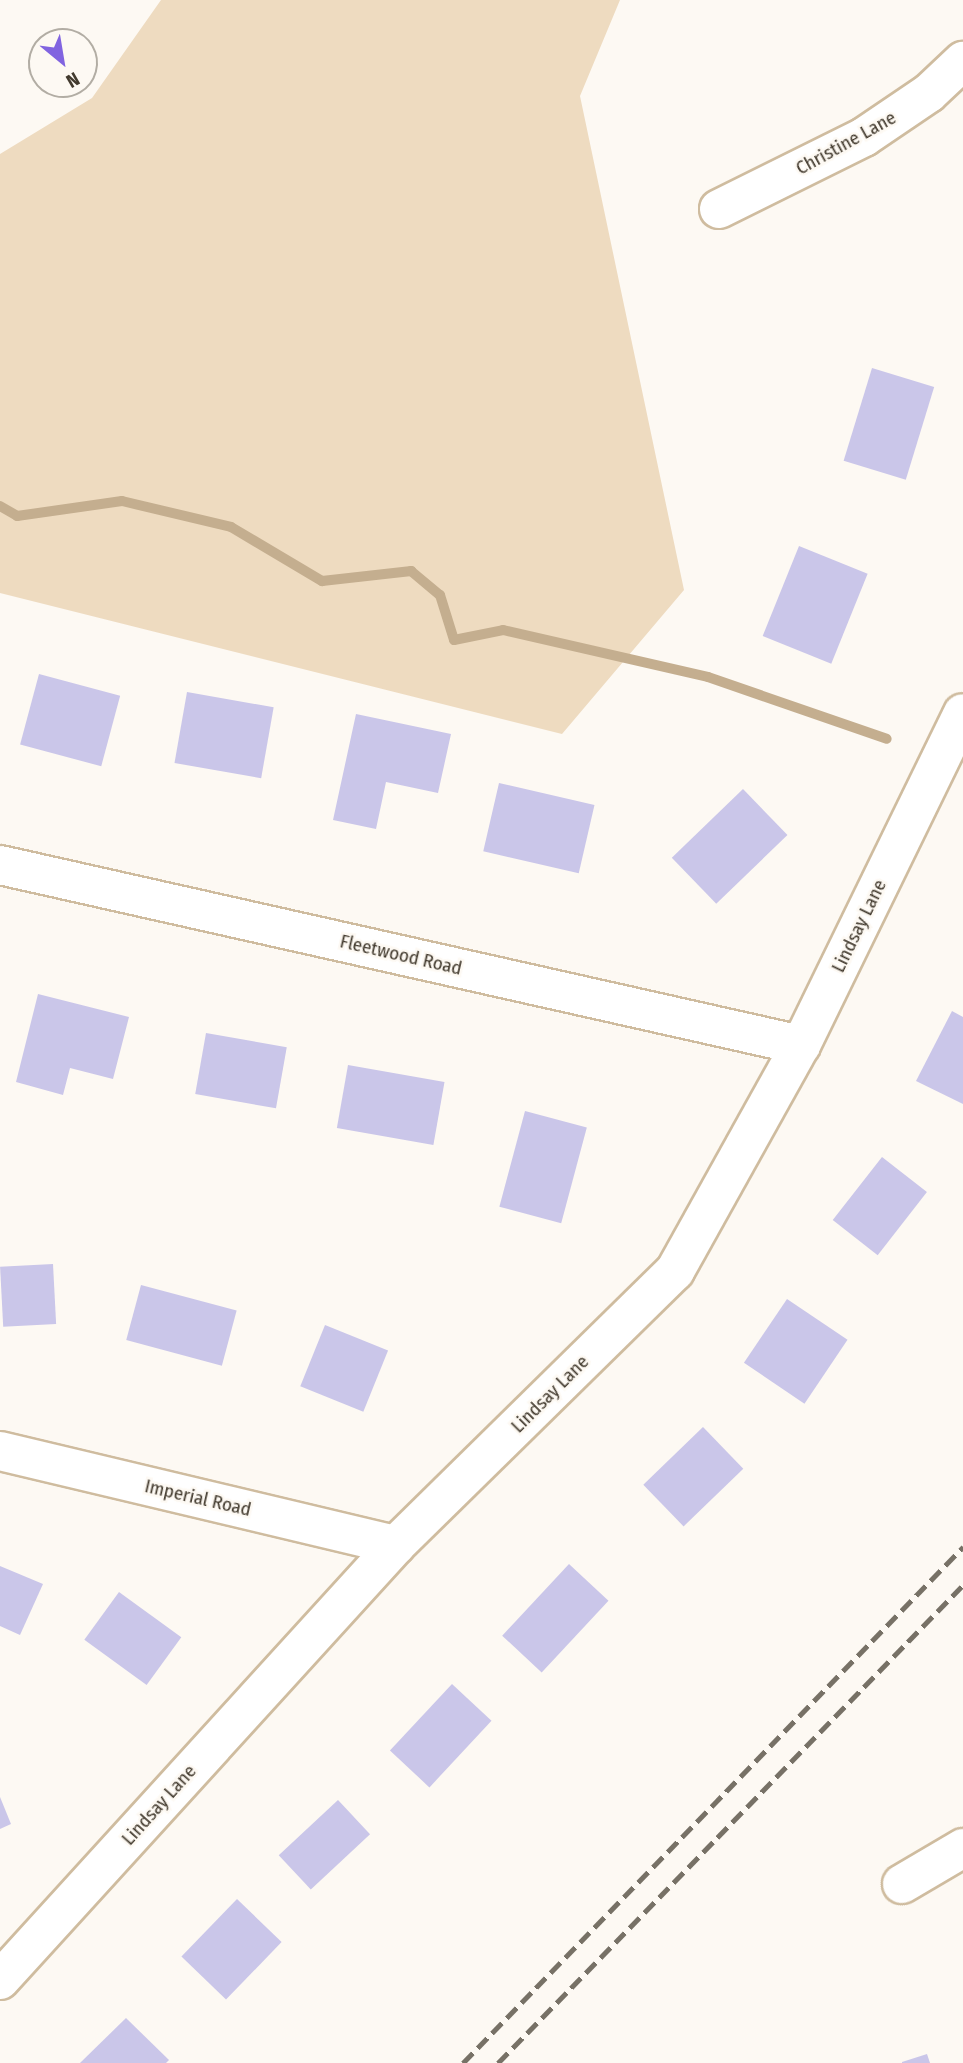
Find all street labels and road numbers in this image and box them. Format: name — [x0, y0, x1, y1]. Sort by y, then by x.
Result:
street label: Christine Lane — [792, 106, 900, 180]
street label: Lindsay Lane — [827, 876, 891, 976]
street label: Fleetwood Road — [338, 930, 464, 980]
street label: Lindsay Lane — [506, 1350, 594, 1438]
street label: Imperial Road — [143, 1475, 253, 1521]
street label: Lindsay Lane — [117, 1760, 201, 1850]

